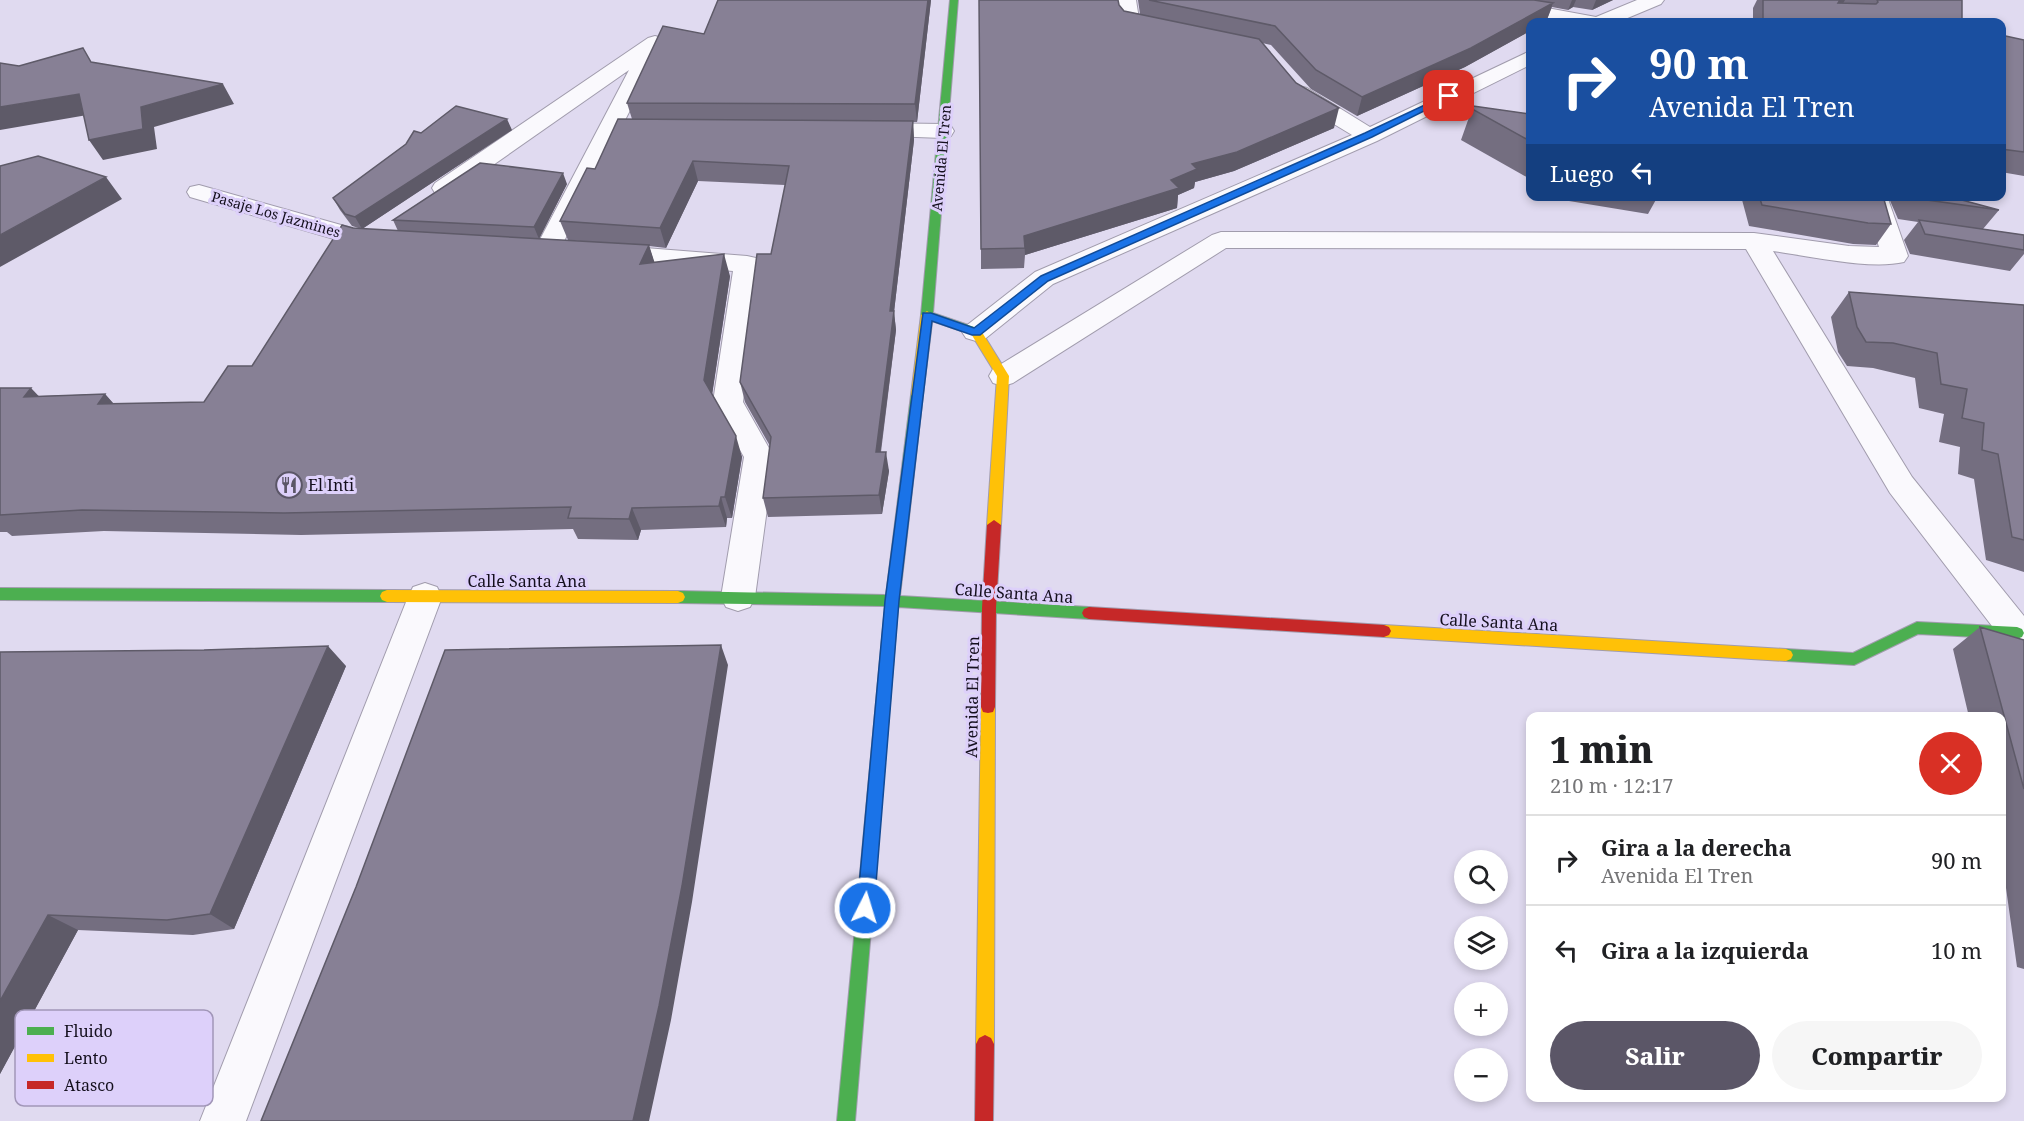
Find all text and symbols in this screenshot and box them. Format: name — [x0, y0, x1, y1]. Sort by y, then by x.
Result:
text: 90 m — [1649, 34, 1749, 91]
icon: right — [1550, 42, 1628, 120]
pin — [1423, 70, 1474, 121]
icon: arrive — [1432, 79, 1465, 112]
text: Avenida El Tren — [1649, 88, 1855, 125]
street label: Avenida El Tren — [927, 104, 955, 212]
icon: left — [1626, 156, 1659, 189]
text: Luego — [1550, 158, 1614, 188]
street label: Pasaje Los Jazmines — [209, 187, 343, 241]
restaurant icon: El Inti — [274, 470, 304, 500]
place label: El Inti — [308, 474, 354, 496]
street label: Calle Santa Ana — [468, 570, 586, 592]
street label: Calle Santa Ana — [954, 578, 1074, 608]
street label: Calle Santa Ana — [1439, 608, 1559, 636]
street label: Avenida El Tren — [960, 636, 984, 758]
text: 1 min — [1550, 725, 1653, 774]
button: close — [1919, 732, 1982, 795]
text: 210 m · 12:17 — [1550, 772, 1673, 799]
text: Gira a la derecha — [1601, 832, 1792, 862]
icon: right — [1550, 844, 1583, 877]
text: 90 m — [1931, 845, 1982, 875]
map controls — [1454, 850, 1508, 1102]
button: search — [1454, 850, 1508, 904]
text: Avenida El Tren — [1601, 862, 1753, 889]
position arrow — [833, 876, 897, 940]
button: layers — [1454, 916, 1508, 970]
icon: left — [1550, 934, 1583, 967]
text: Gira a la izquierda — [1601, 935, 1809, 965]
text: 10 m — [1931, 935, 1982, 965]
button: + — [1454, 982, 1508, 1036]
legend — [15, 1010, 213, 1106]
text: Fluido — [64, 1020, 113, 1042]
button: Salir — [1550, 1021, 1760, 1090]
button: Compartir — [1772, 1021, 1982, 1090]
text: Lento — [64, 1047, 108, 1069]
button: − — [1454, 1048, 1508, 1102]
text: Atasco — [64, 1074, 114, 1096]

